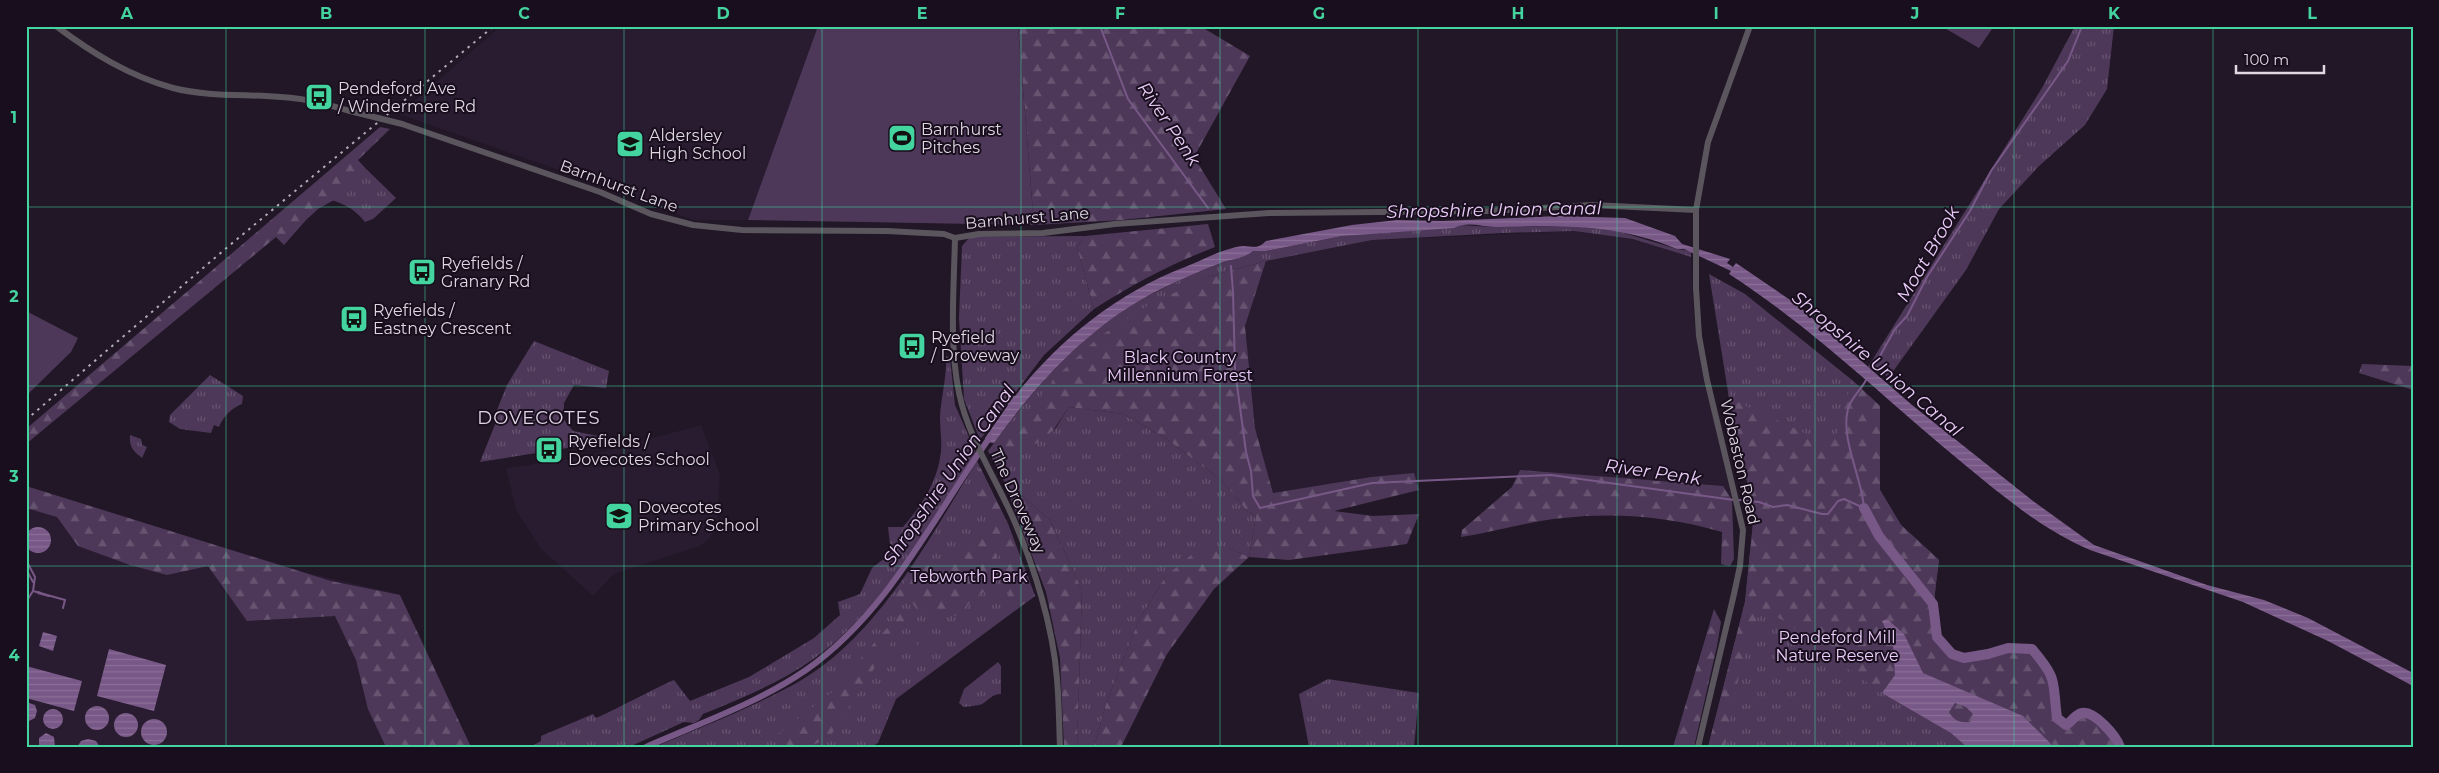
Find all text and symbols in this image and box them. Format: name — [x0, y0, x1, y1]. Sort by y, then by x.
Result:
text: A — [120, 4, 134, 23]
text: B — [320, 4, 332, 23]
text: C — [518, 4, 530, 23]
text: D — [716, 4, 730, 23]
text: E — [917, 4, 927, 23]
text: F — [1115, 4, 1125, 23]
text: G — [1313, 4, 1325, 23]
text: H — [1512, 4, 1524, 23]
text: I — [1713, 4, 1719, 23]
text: J — [1910, 4, 1919, 23]
text: K — [2108, 4, 2121, 23]
text: L — [2307, 4, 2317, 23]
scale bar — [2236, 42, 2324, 74]
text: 100 m — [2244, 50, 2289, 69]
water label: River Penk — [1133, 78, 1206, 171]
place label: Pendeford Ave / Windermere Rd — [337, 79, 476, 116]
bus stop icon: Pendeford Ave / Windermere Rd — [304, 82, 334, 112]
text: 1 — [11, 108, 17, 127]
place label: Barnhurst Pitches — [921, 120, 1002, 157]
sports icon: Barnhurst Pitches — [887, 123, 917, 153]
place label: Aldersley High School — [649, 126, 746, 163]
school or university icon: Aldersley High School — [615, 129, 645, 159]
street label: Barnhurst Lane — [557, 156, 681, 216]
water label: Shropshire Union Canal — [1386, 197, 1602, 223]
water label: Moat Brook — [1892, 201, 1965, 306]
street label: Barnhurst Lane — [964, 203, 1090, 233]
place label: Ryefields / Granary Rd — [441, 254, 530, 291]
bus stop icon: Ryefields / Granary Rd — [407, 257, 437, 287]
water label: Shropshire Union Canal — [1788, 286, 1967, 442]
text: 2 — [9, 287, 19, 306]
place label: Ryefields / Eastney Crescent — [373, 301, 512, 338]
bus stop icon: Ryefields / Eastney Crescent — [339, 304, 369, 334]
place label: Ryefield / Droveway — [930, 328, 1020, 365]
bus stop icon: Ryefield / Droveway — [897, 331, 927, 361]
park label: Black Country Millennium Forest — [1107, 348, 1253, 385]
water label: Shropshire Union Canal — [878, 380, 1020, 569]
street label: Wobaston Road — [1716, 397, 1764, 527]
district label: DOVECOTES — [477, 407, 601, 429]
place label: Ryefields / Dovecotes School — [568, 432, 710, 469]
bus stop icon: Ryefields / Dovecotes School — [534, 435, 564, 465]
street label: The Droveway — [986, 446, 1050, 557]
water label: River Penk — [1604, 454, 1704, 490]
text: 3 — [8, 467, 19, 486]
place label: Dovecotes Primary School — [638, 498, 759, 535]
school or university icon: Dovecotes Primary School — [604, 501, 634, 531]
park label: Tebworth Park — [910, 567, 1028, 586]
park label: Pendeford Mill Nature Reserve — [1775, 628, 1899, 665]
text: 4 — [8, 646, 20, 665]

